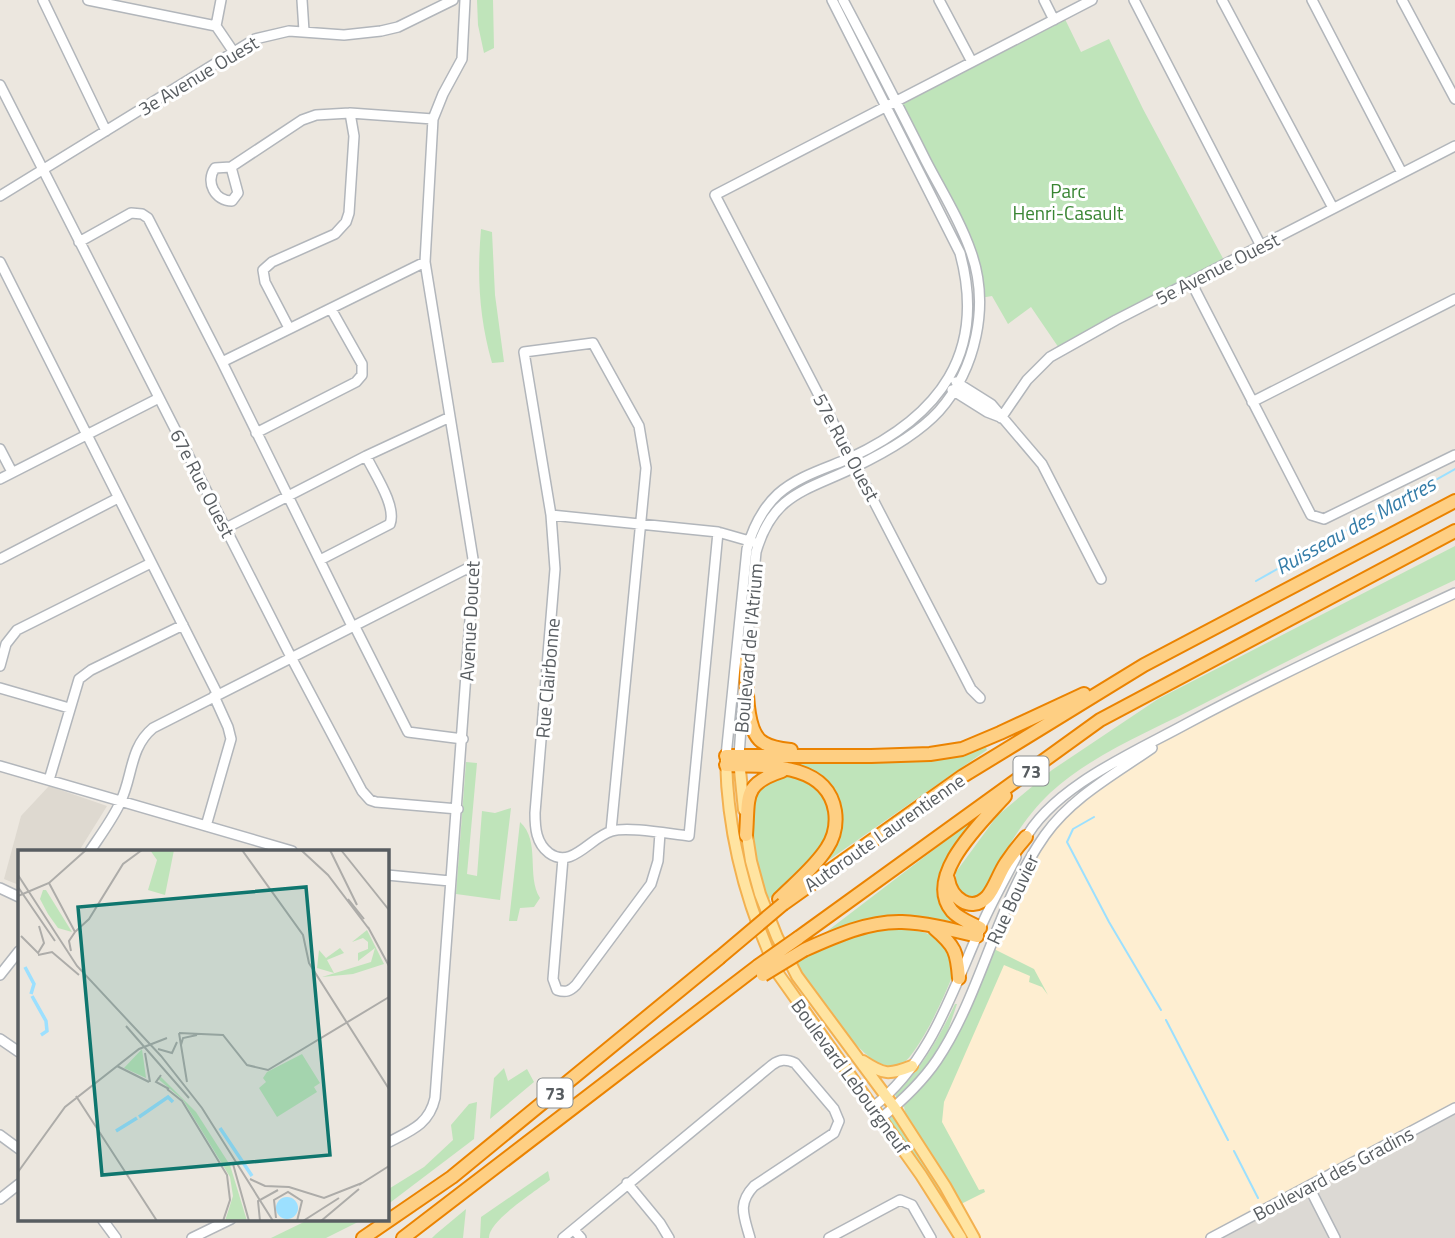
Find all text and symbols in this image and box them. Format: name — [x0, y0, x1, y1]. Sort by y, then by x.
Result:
street label: 3e Avenue Ouest — [132, 27, 264, 122]
park label: Parc Henri-Casault — [1013, 176, 1124, 227]
street label: 5e Avenue Ouest — [1150, 224, 1284, 312]
street label: 57e Rue Ouest — [806, 388, 888, 506]
street label: 67e Rue Ouest — [163, 424, 243, 543]
water label: Ruisseau des Martres — [1269, 467, 1443, 582]
street label: Avenue Doucet — [451, 560, 487, 682]
street label: Boulevard de l'Atrium — [726, 562, 770, 734]
street label: Rue Clairbonne — [527, 617, 567, 739]
road number: 73 — [1014, 756, 1048, 786]
street label: Autoroute Laurentienne — [798, 766, 970, 898]
street label: Rue Bouvier — [978, 849, 1046, 949]
inset map — [18, 850, 388, 1220]
street label: Boulevard Lebourgneuf — [785, 992, 918, 1160]
road number: 73 — [538, 1078, 572, 1108]
street label: Boulevard des Gradins — [1247, 1118, 1419, 1228]

